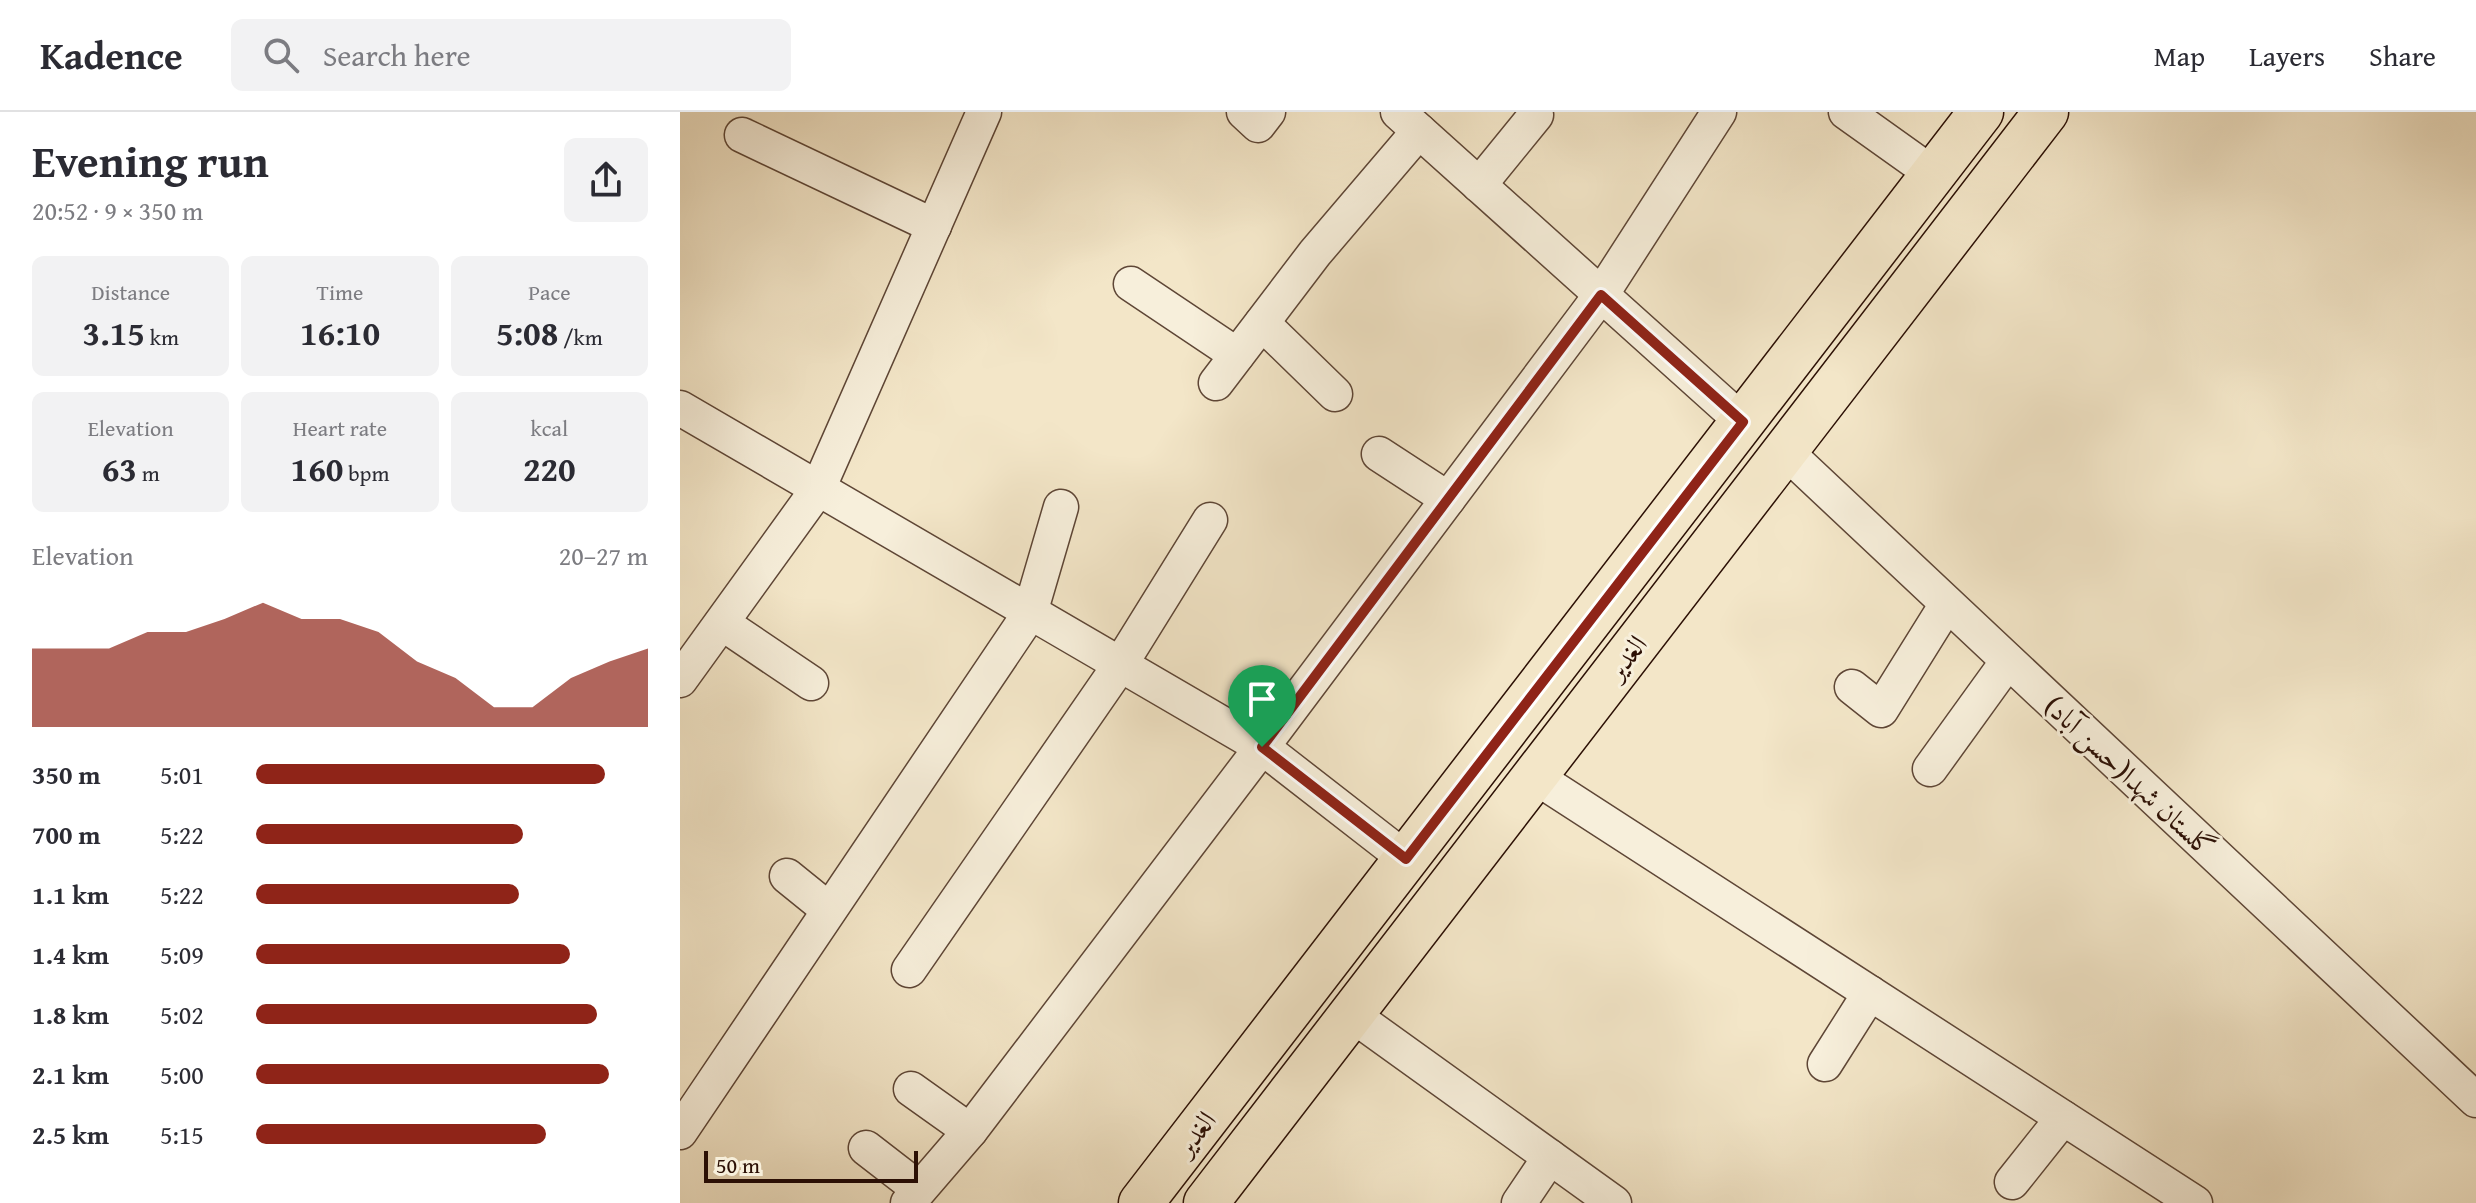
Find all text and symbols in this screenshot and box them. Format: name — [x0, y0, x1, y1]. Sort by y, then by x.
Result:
search box — [231, 19, 791, 91]
text: Kadence — [40, 27, 183, 83]
icon: search — [259, 33, 303, 77]
text: Search here — [323, 33, 471, 77]
text: Map — [2154, 35, 2205, 76]
text: Layers — [2249, 35, 2325, 76]
text: Share — [2369, 35, 2436, 76]
text: Evening run — [32, 129, 269, 193]
button: share — [564, 138, 648, 222]
text: 20:52 · 9 × 350 m — [32, 191, 203, 230]
text: Distance — [91, 276, 170, 308]
text: Time — [317, 276, 363, 308]
text: Pace — [528, 276, 570, 308]
text: 3.15 — [82, 308, 145, 357]
text: 16:10 — [300, 308, 380, 357]
text: 5:08 — [496, 308, 558, 357]
text: km — [145, 321, 179, 353]
text: /km — [558, 321, 603, 353]
text: Elevation — [88, 412, 174, 444]
text: Heart rate — [293, 412, 387, 444]
text: kcal — [531, 412, 568, 444]
text: 63 — [102, 444, 137, 493]
text: 160 — [291, 444, 343, 493]
text: 220 — [523, 444, 576, 493]
text: m — [137, 457, 160, 489]
text: bpm — [343, 457, 389, 489]
text: Elevation — [32, 536, 134, 575]
text: 20–27 m — [559, 536, 648, 575]
street label: الغدیر — [1593, 625, 1656, 690]
pin — [1228, 665, 1296, 747]
icon: arrive — [1240, 677, 1284, 721]
street label: گلستان شهدا(حسن آباد) — [2036, 685, 2225, 866]
text: 350 m — [32, 755, 100, 794]
text: 5:01 — [160, 755, 204, 794]
text: 700 m — [32, 815, 100, 854]
text: 5:22 — [160, 815, 204, 854]
text: 1.1 km — [32, 875, 109, 914]
text: 5:22 — [160, 875, 204, 914]
text: 1.4 km — [32, 935, 109, 974]
text: 5:09 — [160, 935, 204, 974]
text: 1.8 km — [32, 995, 109, 1034]
text: 5:02 — [160, 995, 204, 1034]
text: 2.1 km — [32, 1055, 109, 1094]
text: 5:00 — [160, 1055, 204, 1094]
street label: الغدیر — [1162, 1101, 1225, 1166]
text: 2.5 km — [32, 1115, 109, 1154]
text: 5:15 — [160, 1115, 204, 1154]
scale bar — [704, 1147, 918, 1183]
text: 50 m — [716, 1149, 760, 1181]

